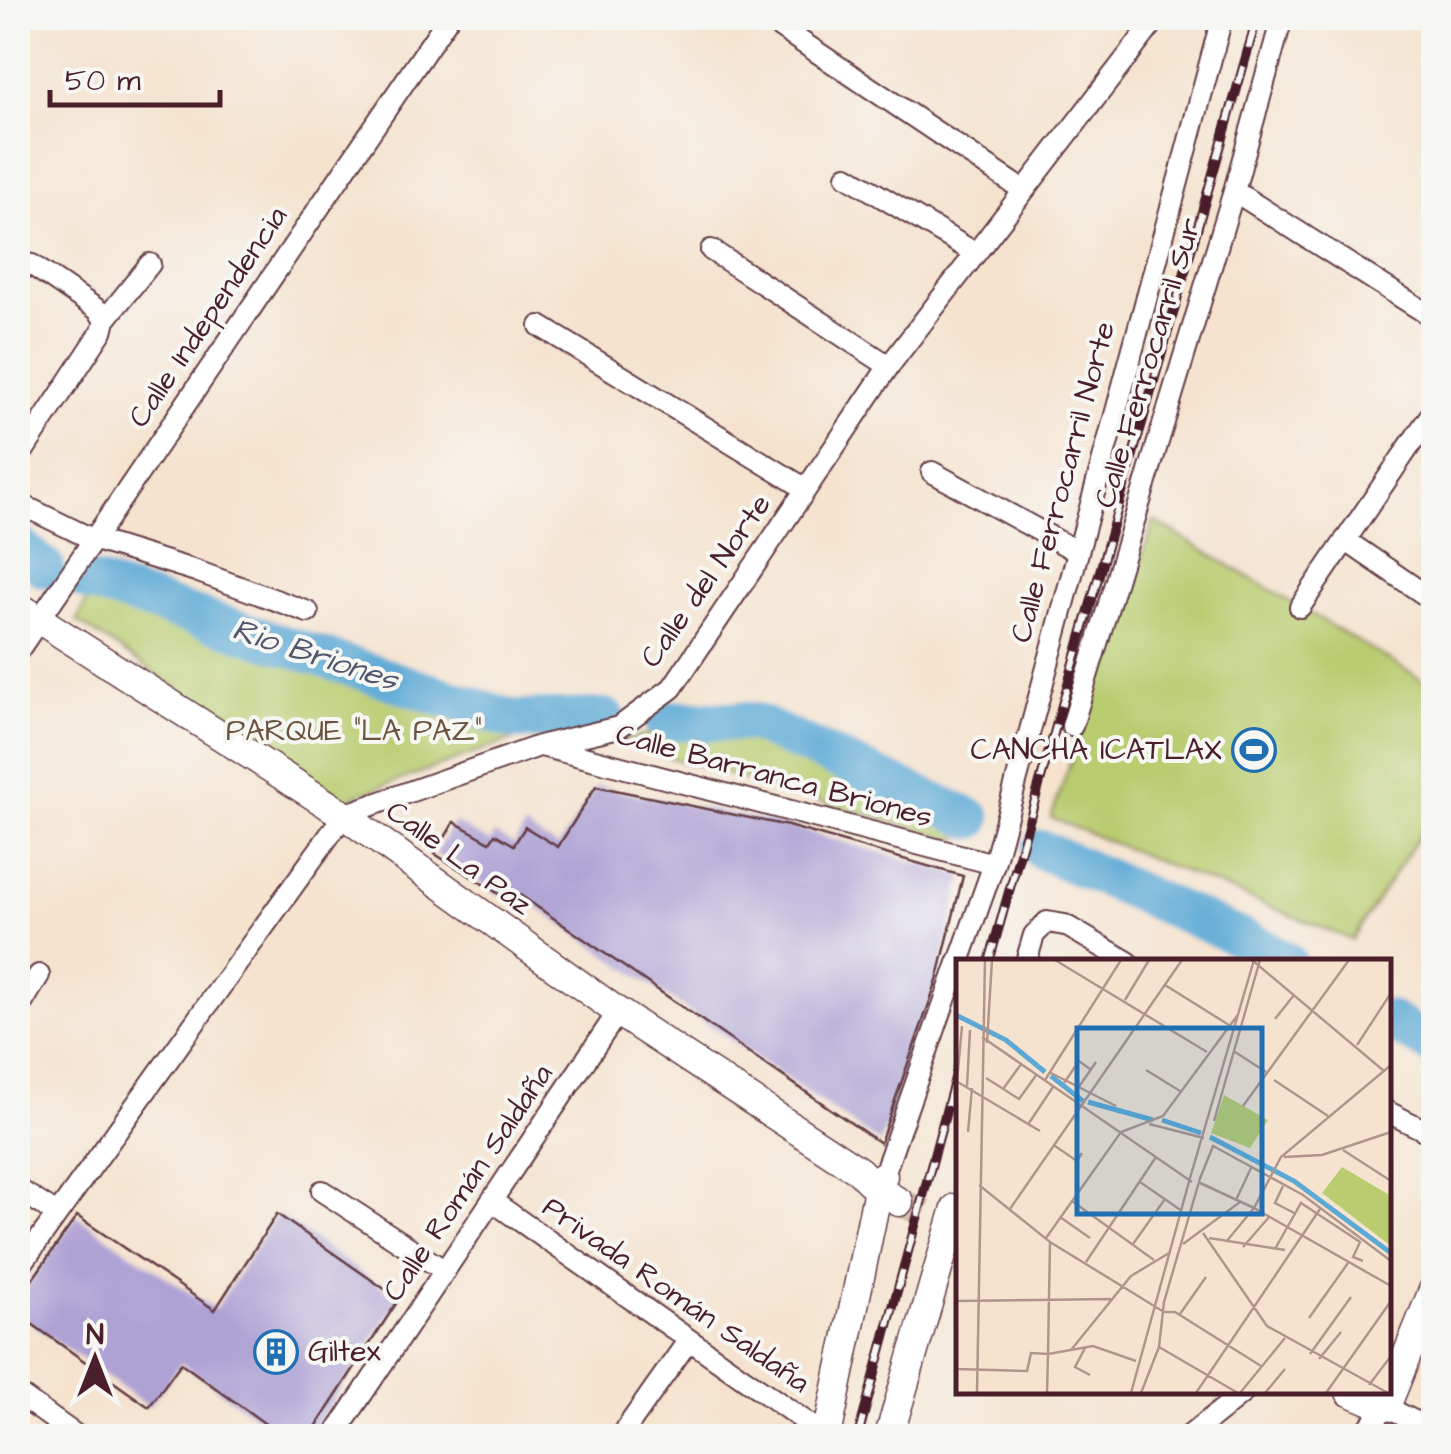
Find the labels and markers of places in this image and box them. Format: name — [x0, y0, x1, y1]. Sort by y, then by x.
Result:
sports icon: CANCHA ICATLAX — [1231, 727, 1277, 773]
place label: CANCHA ICATLAX — [970, 729, 1222, 771]
building icon: Giltex — [253, 1329, 299, 1375]
place label: Giltex — [308, 1331, 381, 1373]

